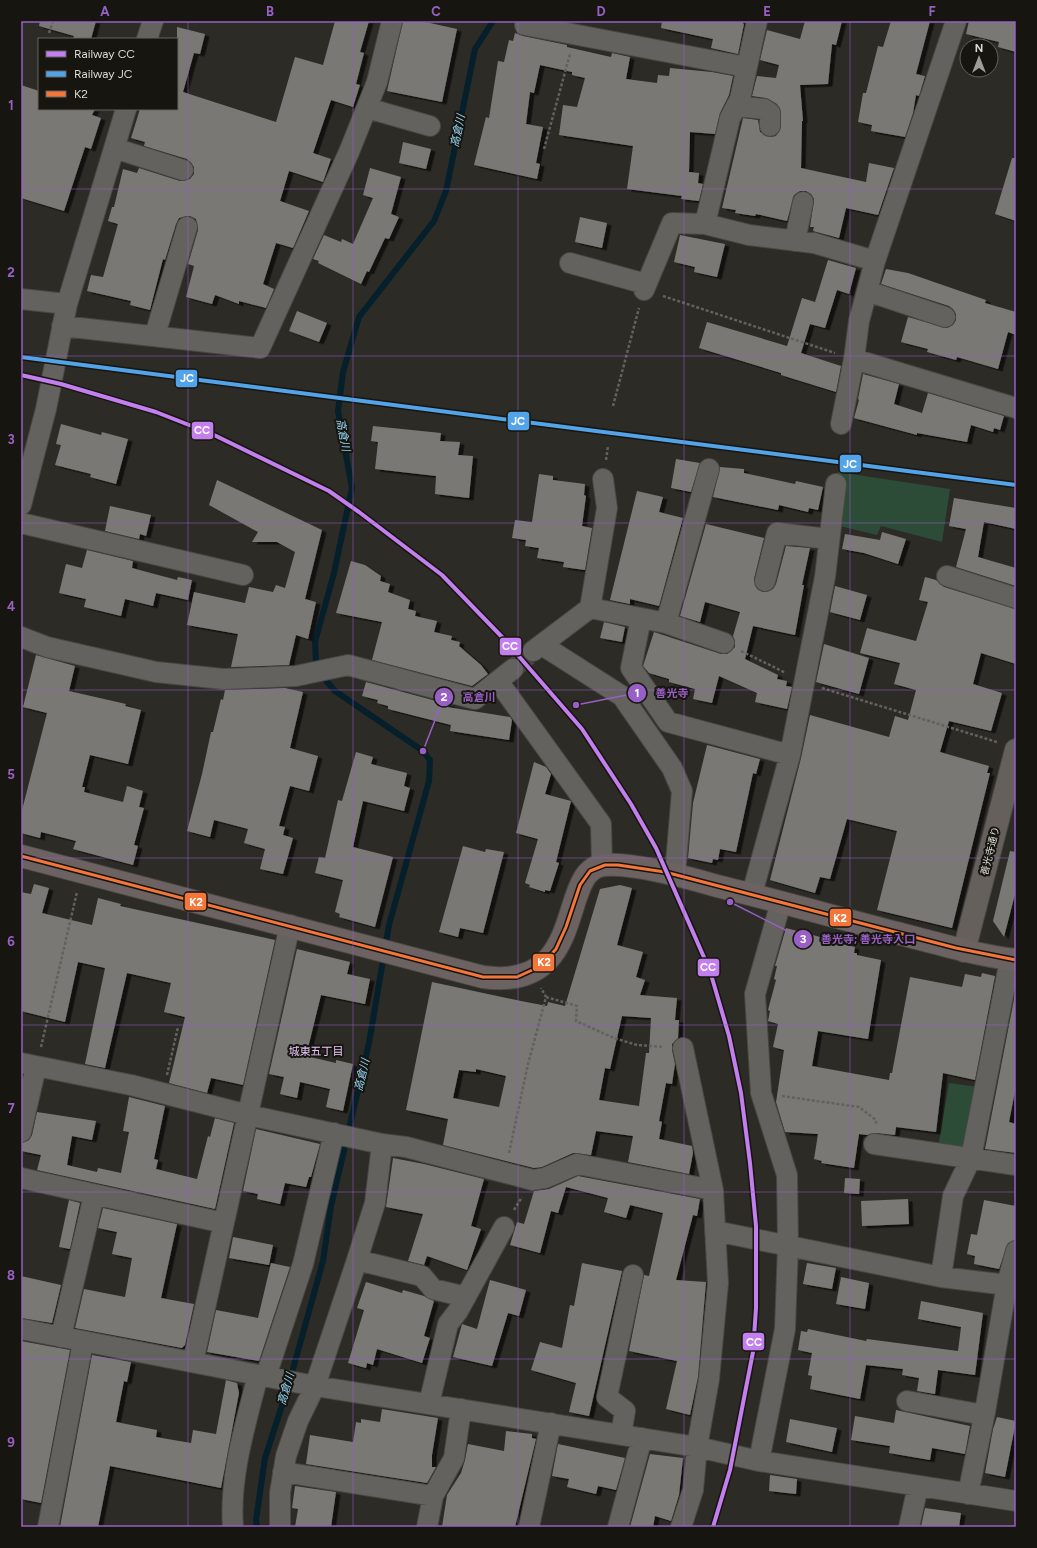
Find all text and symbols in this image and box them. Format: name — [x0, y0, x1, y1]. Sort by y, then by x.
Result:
text: A — [100, 4, 110, 19]
text: B — [266, 4, 274, 19]
text: C — [431, 4, 441, 19]
text: D — [596, 4, 606, 19]
text: E — [763, 4, 771, 19]
text: F — [928, 4, 936, 19]
legend — [38, 38, 178, 110]
north arrow — [959, 38, 999, 78]
text: N — [975, 42, 983, 55]
text: Railway CC — [74, 47, 135, 61]
text: Railway JC — [74, 67, 133, 81]
text: K2 — [74, 87, 88, 101]
text: 1 — [8, 98, 14, 113]
water label: 高倉川 — [448, 113, 468, 148]
text: 2 — [7, 265, 15, 280]
line badge: JC — [175, 369, 198, 388]
text: JC — [180, 372, 194, 385]
line badge: JC — [507, 411, 530, 431]
text: JC — [511, 415, 525, 428]
water label: 高倉川 — [333, 418, 353, 453]
line badge: CC — [191, 421, 214, 440]
text: CC — [194, 424, 210, 437]
text: 3 — [7, 432, 15, 447]
line badge: JC — [839, 454, 862, 473]
text: JC — [843, 458, 857, 471]
text: 4 — [7, 599, 15, 614]
line badge: CC — [499, 637, 522, 656]
text: CC — [502, 640, 518, 653]
callout: 善光寺 — [627, 682, 696, 705]
callout: 高倉川 — [434, 685, 503, 708]
text: 1 — [634, 686, 640, 700]
text: 善光寺 — [656, 687, 689, 700]
text: 2 — [441, 690, 448, 704]
text: 高倉川 — [463, 691, 496, 704]
text: 5 — [7, 767, 15, 782]
street label: 善光寺通り — [978, 825, 1002, 877]
line badge: K2 — [184, 892, 207, 911]
text: K2 — [189, 896, 203, 909]
line badge: K2 — [829, 908, 852, 927]
text: K2 — [833, 912, 847, 925]
callout: 善光寺; 善光寺入口 — [793, 928, 923, 951]
text: 3 — [800, 932, 807, 946]
text: 善光寺; 善光寺入口 — [821, 933, 915, 946]
text: 6 — [7, 934, 15, 949]
line badge: K2 — [532, 953, 555, 972]
text: K2 — [537, 956, 551, 969]
line badge: CC — [697, 958, 720, 977]
text: CC — [700, 961, 716, 974]
district label: 城東五丁目 — [289, 1045, 344, 1058]
water label: 高倉川 — [352, 1056, 372, 1093]
text: 7 — [7, 1101, 15, 1116]
text: 8 — [7, 1268, 15, 1283]
line badge: CC — [742, 1332, 765, 1351]
text: CC — [746, 1336, 762, 1349]
water label: 高倉川 — [275, 1370, 297, 1407]
text: 9 — [7, 1435, 15, 1450]

